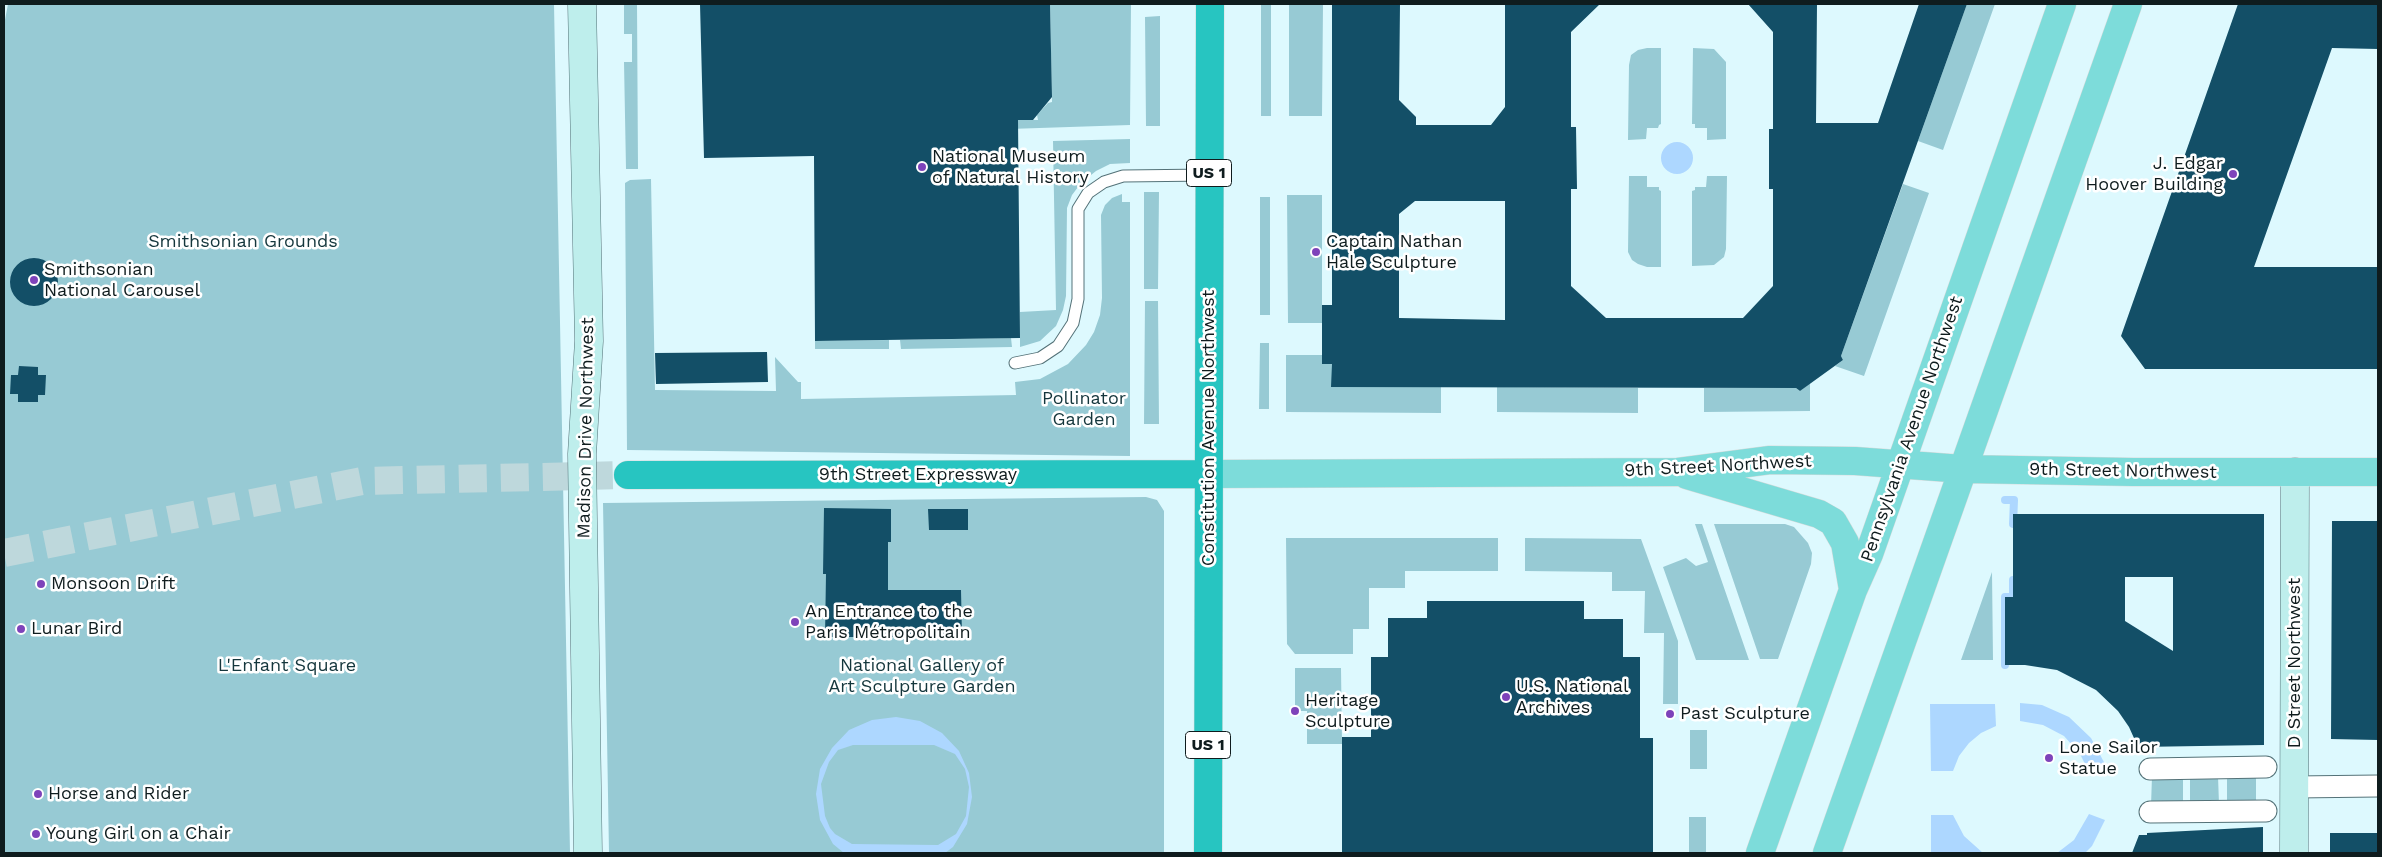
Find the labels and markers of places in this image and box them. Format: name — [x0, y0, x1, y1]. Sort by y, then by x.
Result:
place label: National Museum of Natural History — [932, 146, 1089, 188]
place label: J. Edgar Hoover Building — [2085, 153, 2223, 195]
marker: National Museum of Natural History — [916, 161, 928, 173]
marker: J. Edgar Hoover Building — [2227, 168, 2239, 180]
place label: Captain Nathan Hale Sculpture — [1326, 231, 1462, 274]
marker: Captain Nathan Hale Sculpture — [1310, 246, 1322, 258]
place label: Smithsonian National Carousel — [44, 259, 200, 302]
marker: Smithsonian National Carousel — [28, 274, 40, 286]
place label: Monsoon Drift — [51, 573, 175, 595]
marker: Monsoon Drift — [35, 578, 47, 590]
place label: An Entrance to the Paris Métropolitain — [805, 601, 973, 644]
marker: An Entrance to the Paris Métropolitain — [789, 616, 801, 628]
place label: Lunar Bird — [31, 618, 122, 640]
marker: Lunar Bird — [15, 623, 27, 635]
place label: U.S. National Archives — [1516, 676, 1628, 719]
place label: Heritage Sculpture — [1305, 690, 1390, 732]
marker: U.S. National Archives — [1500, 691, 1512, 703]
place label: Past Sculpture — [1680, 703, 1810, 725]
marker: Heritage Sculpture — [1289, 705, 1301, 717]
marker: Past Sculpture — [1664, 708, 1676, 720]
place label: Lone Sailor Statue — [2059, 737, 2158, 780]
marker: Lone Sailor Statue — [2043, 752, 2055, 764]
place label: Horse and Rider — [48, 783, 189, 805]
marker: Horse and Rider — [32, 788, 44, 800]
place label: Young Girl on a Chair — [46, 823, 231, 845]
marker: Young Girl on a Chair — [30, 828, 42, 840]

